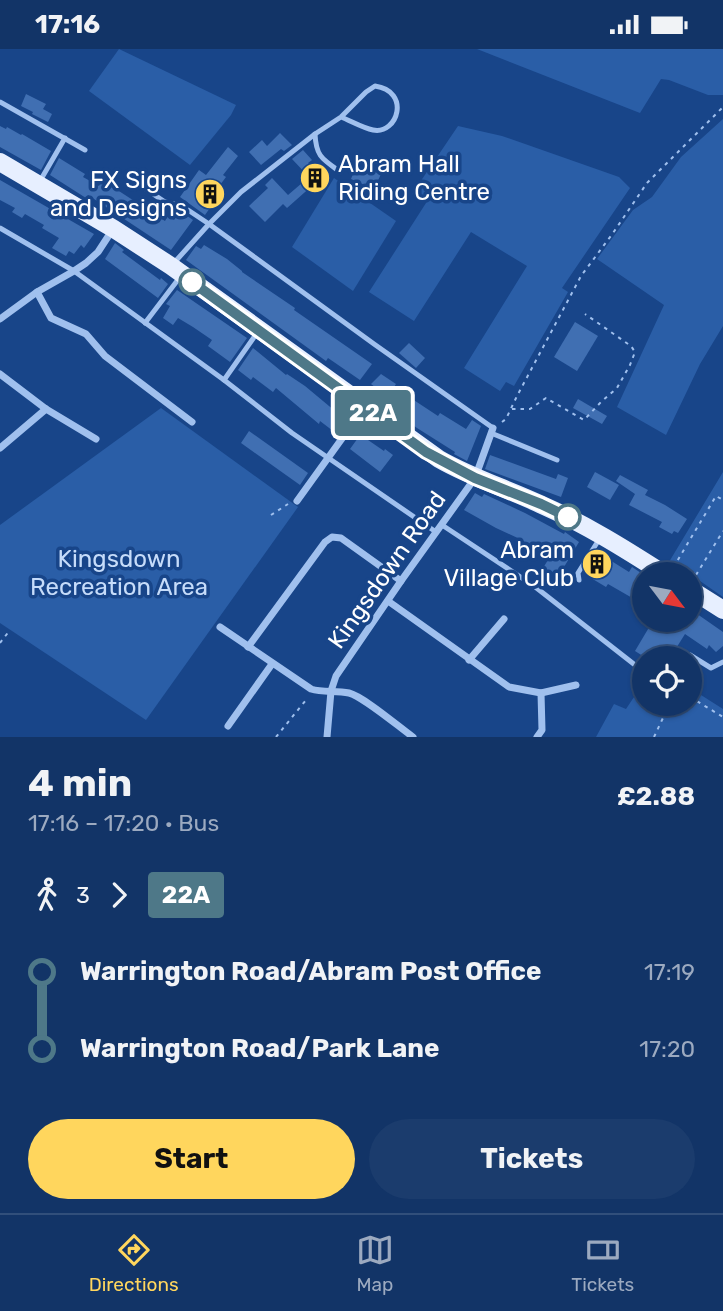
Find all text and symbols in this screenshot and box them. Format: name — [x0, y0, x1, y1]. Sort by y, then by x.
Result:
text: 17:16 — [35, 9, 100, 40]
place label: Abram Hall Riding Centre — [338, 150, 490, 206]
building icon: Abram Hall Riding Centre — [298, 161, 332, 195]
place label: FX Signs and Designs — [50, 166, 187, 222]
building icon: FX Signs and Designs — [193, 177, 227, 211]
unlabelled marker — [179, 269, 205, 295]
line badge: 22A — [333, 390, 413, 436]
text: 22A — [349, 399, 397, 427]
street label: Kingsdown Road — [322, 486, 452, 654]
unlabelled marker — [555, 504, 581, 530]
place label: Abram Village Club — [443, 536, 574, 592]
park label: Kingsdown Recreation Area — [30, 545, 208, 601]
building icon: Abram Village Club — [580, 547, 614, 581]
north arrow — [632, 562, 702, 632]
map controls — [632, 562, 702, 716]
button: locate — [632, 646, 702, 716]
text: 4 min — [28, 760, 132, 806]
text: £2.88 — [617, 781, 695, 812]
text: 17:16 – 17:20 · Bus — [28, 809, 219, 837]
icon: walk — [28, 876, 66, 914]
icon: forward — [100, 876, 138, 914]
text: 3 — [76, 881, 90, 909]
text: 22A — [162, 881, 210, 909]
text: Warrington Road/Abram Post Office — [80, 956, 541, 987]
text: 17:19 — [644, 958, 695, 986]
text: Warrington Road/Park Lane — [80, 1033, 440, 1064]
text: 17:20 — [639, 1035, 695, 1063]
button: Start — [28, 1119, 355, 1199]
button: Tickets — [369, 1119, 695, 1199]
tab: Directions — [89, 1231, 179, 1296]
tab: Map — [356, 1231, 394, 1296]
tab: Tickets — [571, 1231, 634, 1296]

